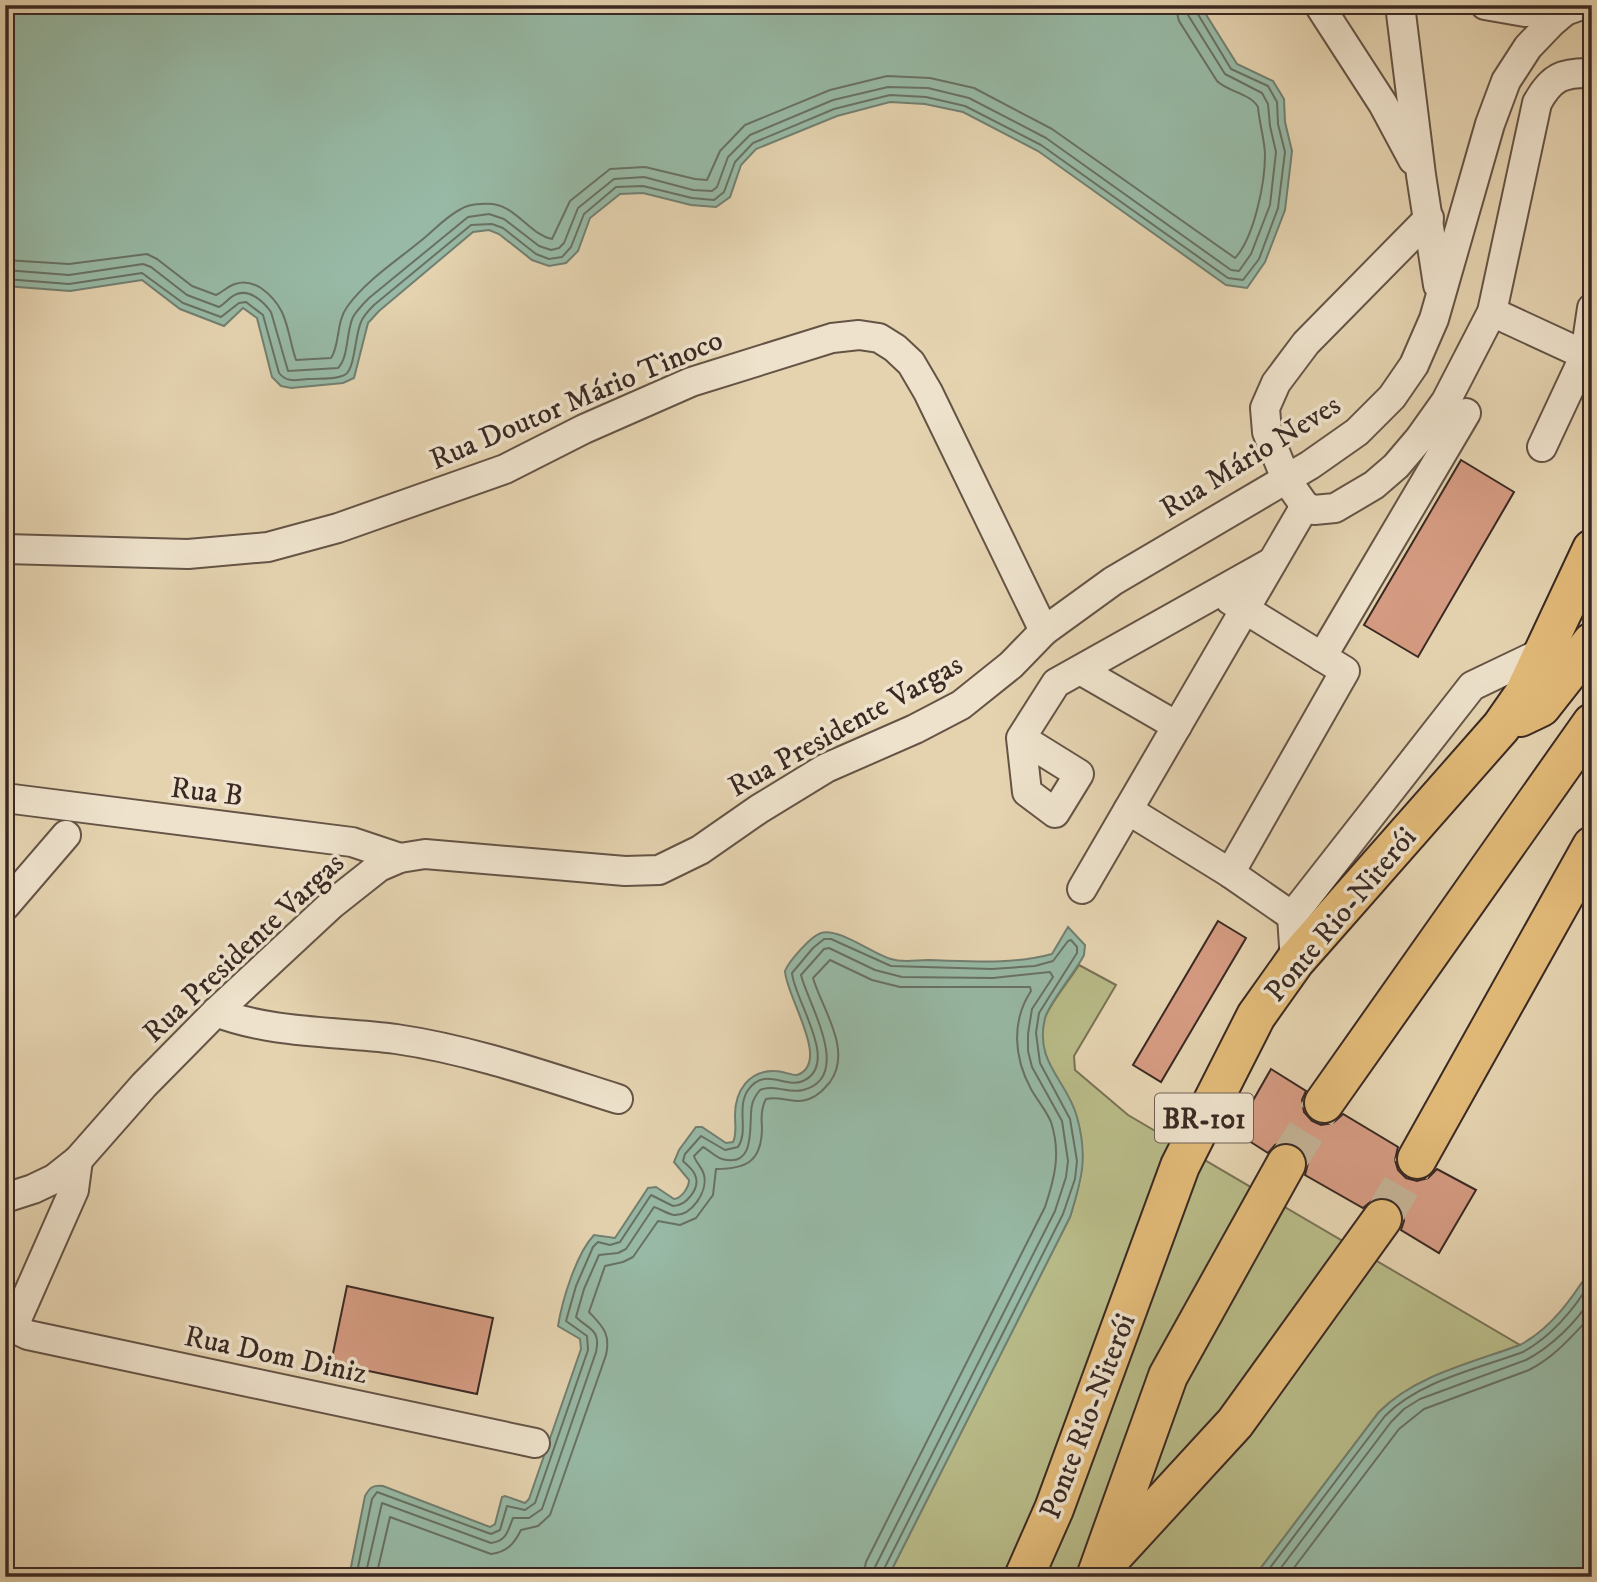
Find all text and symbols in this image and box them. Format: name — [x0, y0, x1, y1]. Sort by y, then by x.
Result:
street label: Rua Doutor Mário Tinoco — [424, 322, 729, 479]
street label: Rua Mário Neves — [1154, 387, 1348, 527]
street label: Rua Presidente Vargas — [722, 647, 969, 806]
street label: Rua B — [169, 770, 245, 815]
street label: Ponte Rio-Niterói — [1257, 820, 1425, 1010]
street label: Rua Presidente Vargas — [136, 845, 352, 1051]
road number: BR-101 — [1155, 1094, 1253, 1142]
street label: Ponte Rio-Niterói — [1032, 1309, 1145, 1524]
street label: Rua Dom Diniz — [181, 1318, 371, 1393]

